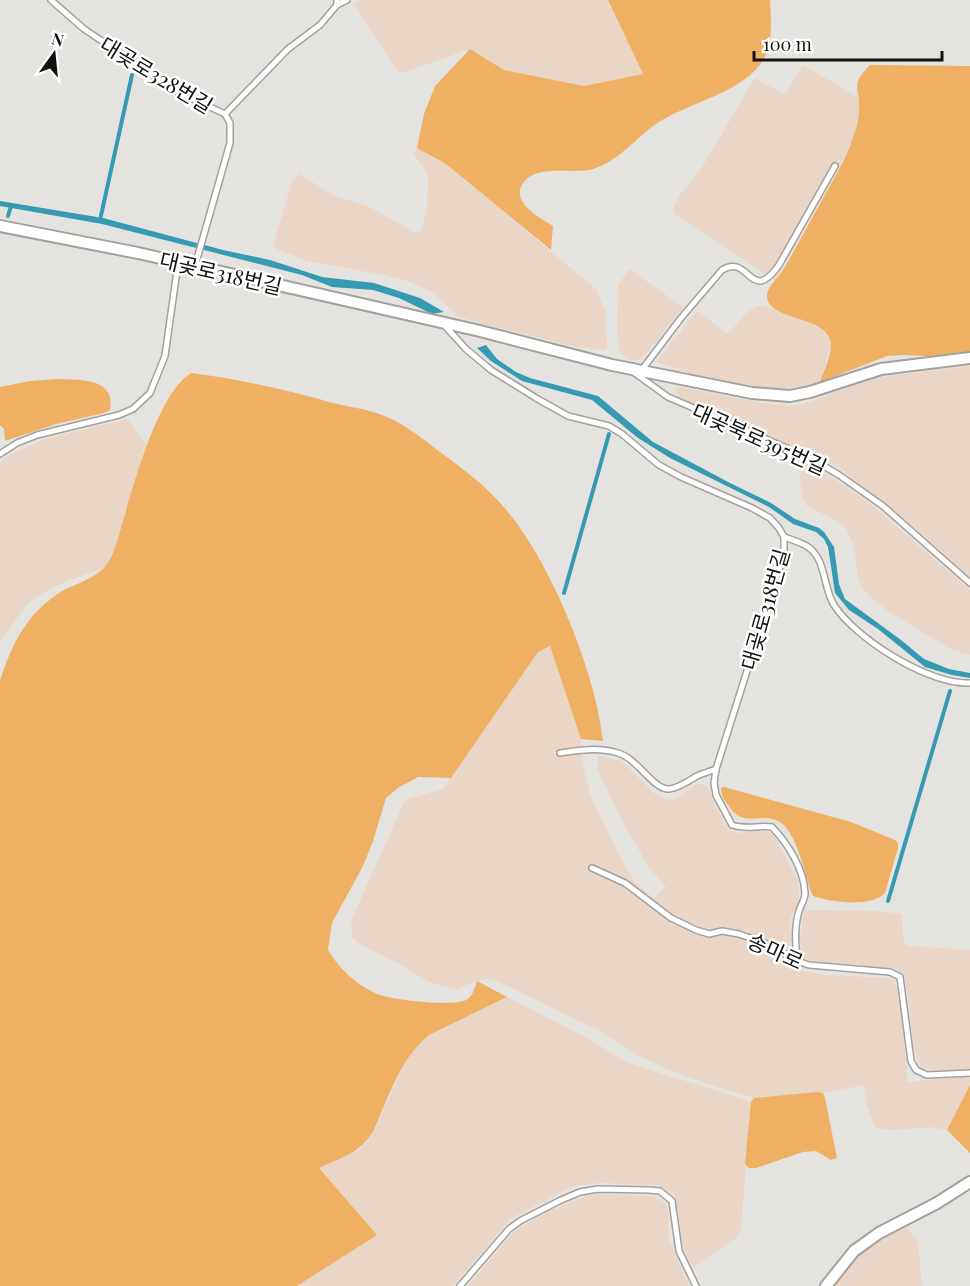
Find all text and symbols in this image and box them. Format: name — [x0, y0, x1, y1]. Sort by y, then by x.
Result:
north arrow — [24, 24, 84, 84]
scale bar — [754, 24, 942, 62]
text: N — [50, 27, 67, 51]
street label: 대곶로328번길 — [95, 29, 219, 119]
text: 100 m — [763, 32, 812, 56]
street label: 대곶로318번길 — [157, 244, 285, 300]
street label: 대곶북로395번길 — [688, 396, 832, 480]
street label: 대곶로318번길 — [733, 545, 795, 673]
street label: 송마로 — [744, 925, 808, 975]

